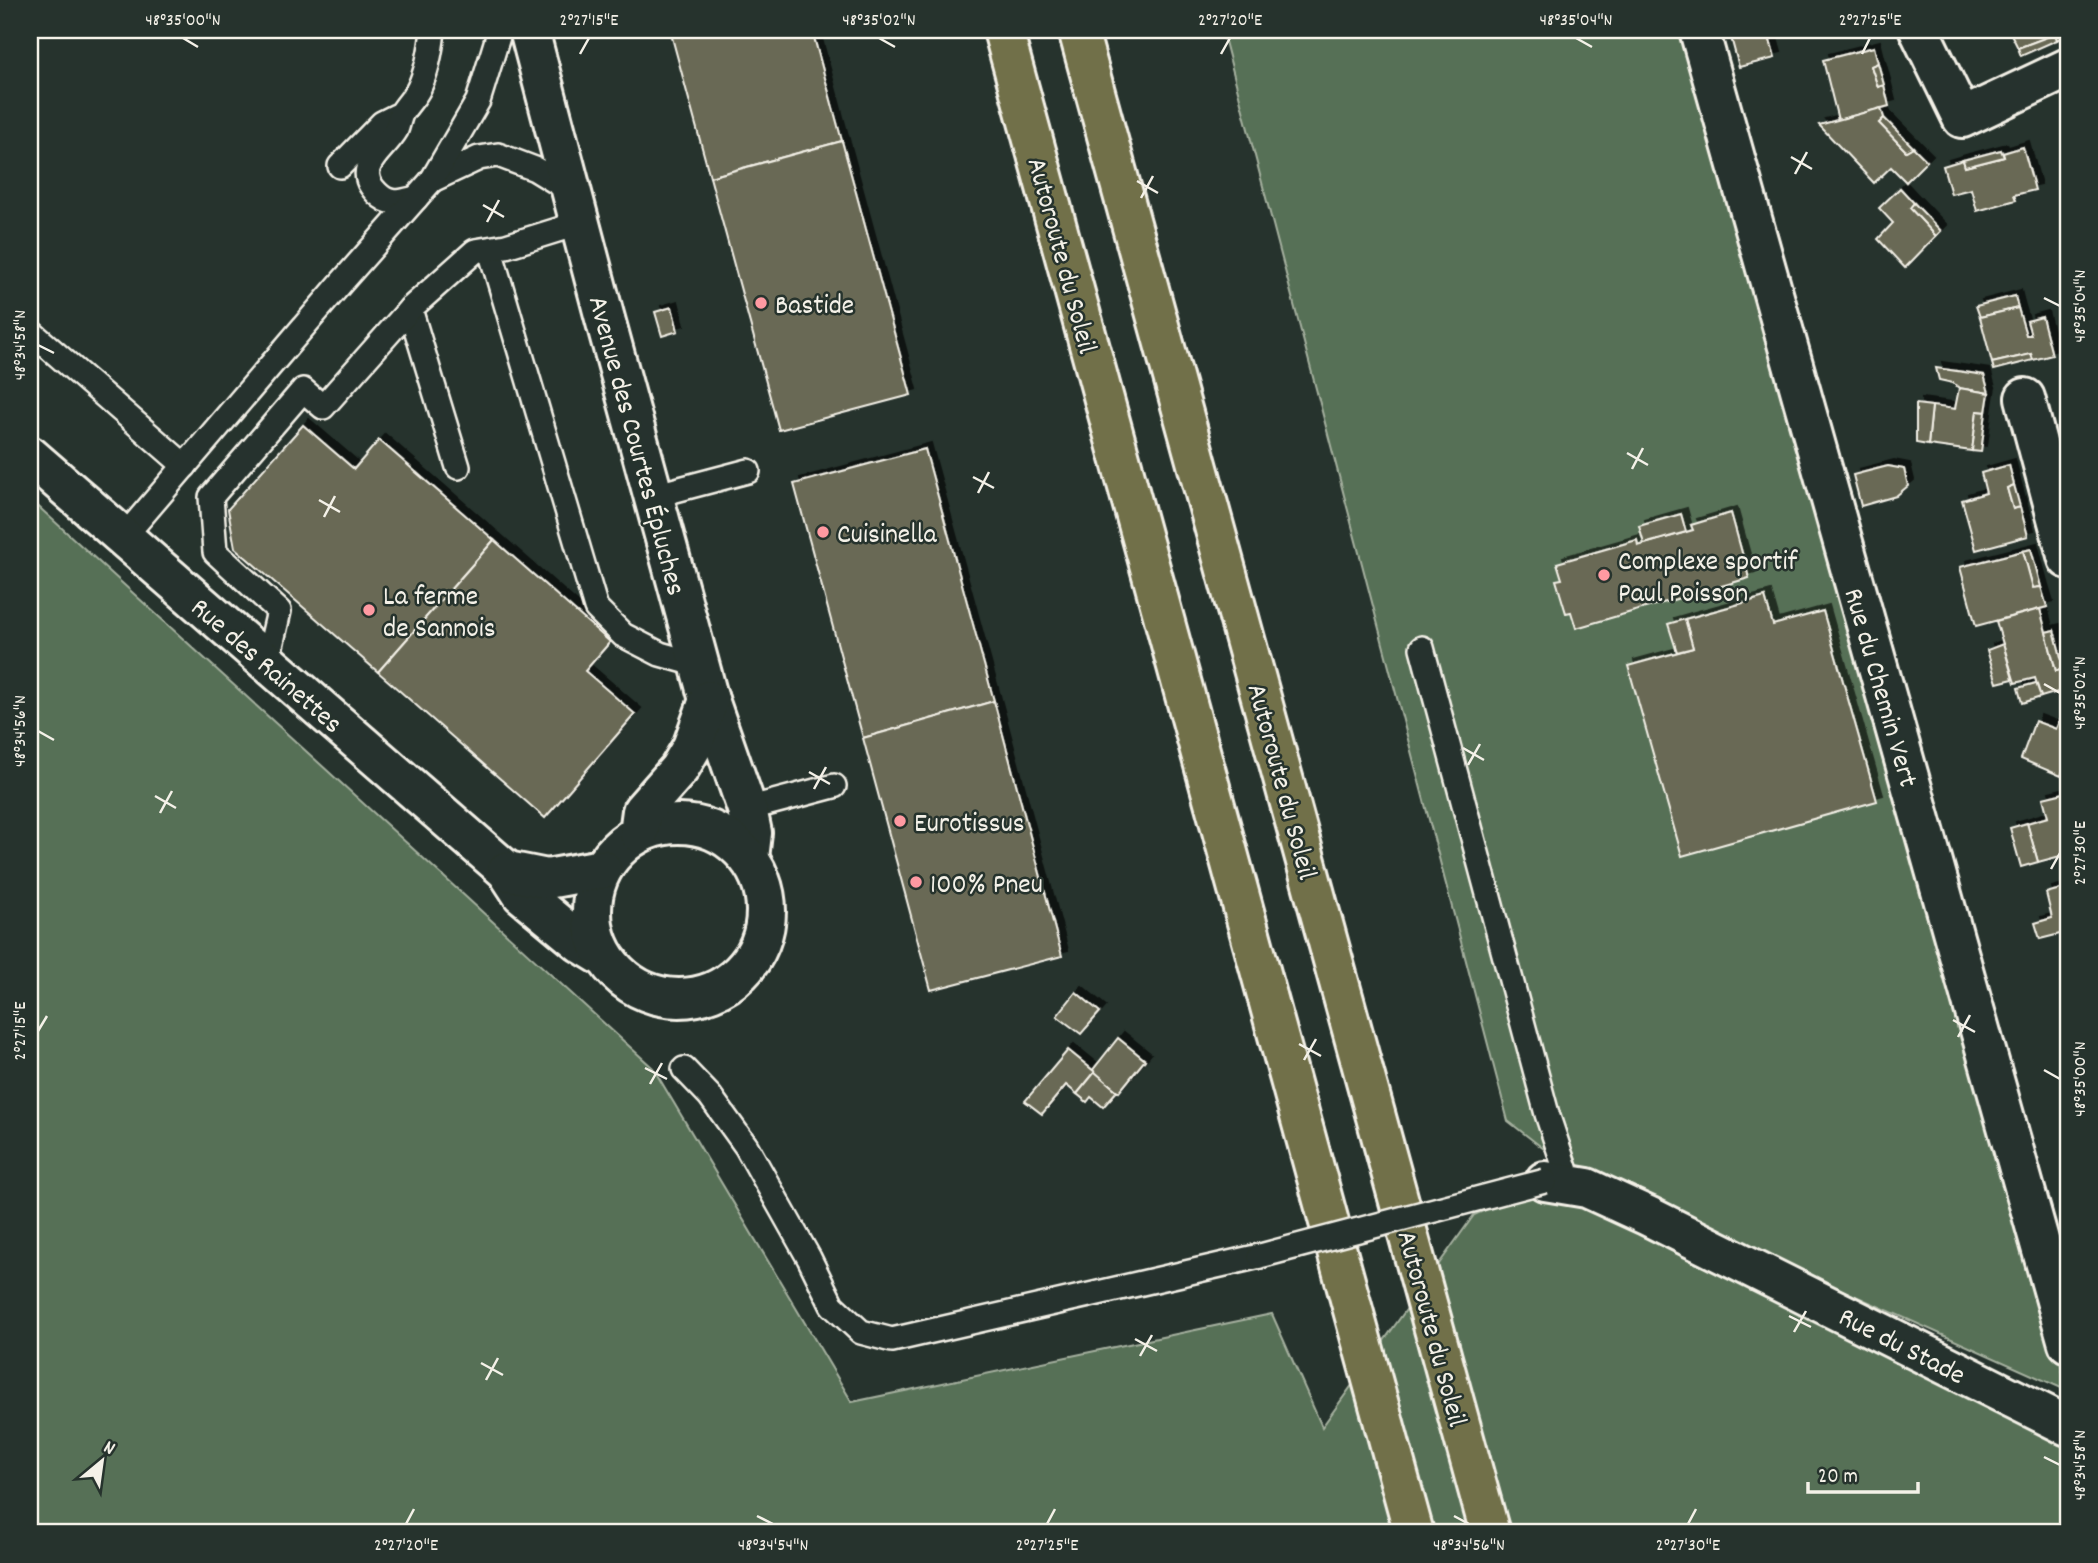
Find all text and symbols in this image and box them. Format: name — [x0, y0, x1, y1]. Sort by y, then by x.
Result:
text: 48°35'00"N — [145, 9, 221, 34]
text: 2°27'15"E — [560, 9, 618, 34]
text: 48°35'02"N — [842, 9, 916, 34]
text: 2°27'20"E — [1198, 9, 1262, 34]
text: 48°35'04"N — [1540, 9, 1612, 34]
text: 2°27'25"E — [1839, 9, 1901, 34]
street label: Autoroute du Soleil — [1014, 154, 1105, 359]
text: 48°35'04"N — [2069, 270, 2094, 342]
place label: Bastide — [775, 288, 854, 328]
street label: Avenue des Courtes Épluches — [575, 292, 693, 601]
marker: Bastide — [753, 295, 769, 311]
text: 48°34'58"N — [9, 310, 34, 380]
place label: Cuisinella — [837, 517, 938, 557]
marker: Cuisinella — [815, 524, 831, 540]
place label: Complexe sportif Paul Poisson — [1618, 544, 1799, 616]
marker: Complexe sportif Paul Poisson — [1596, 567, 1612, 583]
place label: La ferme de Sannois — [383, 579, 496, 651]
street label: Rue du Chemin Vert — [1831, 584, 1926, 793]
street label: Rue des Rainettes — [180, 590, 350, 745]
marker: La ferme de Sannois — [361, 602, 377, 618]
text: 48°35'02"N — [2069, 656, 2094, 730]
street label: Autoroute du Soleil — [1234, 680, 1325, 885]
text: 48°34'56"N — [9, 695, 34, 767]
place label: Eurotissus — [914, 806, 1025, 846]
marker: Eurotissus — [892, 813, 908, 829]
text: 2°27'30"E — [2069, 821, 2094, 885]
place label: 100% Pneu — [930, 867, 1043, 907]
marker: 100% Pneu — [908, 874, 924, 890]
text: 2°27'15"E — [9, 1002, 34, 1060]
text: 48°35'00"N — [2069, 1041, 2094, 1117]
street label: Autoroute du Soleil — [1384, 1227, 1475, 1432]
street label: Rue du Stade — [1830, 1299, 1971, 1397]
north arrow — [66, 1426, 136, 1496]
text: 48°34'58"N — [2069, 1430, 2094, 1500]
text: N — [98, 1435, 119, 1463]
scale bar — [1808, 1451, 1918, 1495]
text: 20 m — [1818, 1463, 1858, 1493]
text: 2°27'20"E — [374, 1534, 438, 1559]
text: 48°34'54"N — [738, 1534, 808, 1559]
text: 2°27'25"E — [1016, 1534, 1078, 1559]
text: 48°34'56"N — [1433, 1534, 1505, 1559]
text: 2°27'30"E — [1656, 1534, 1720, 1559]

